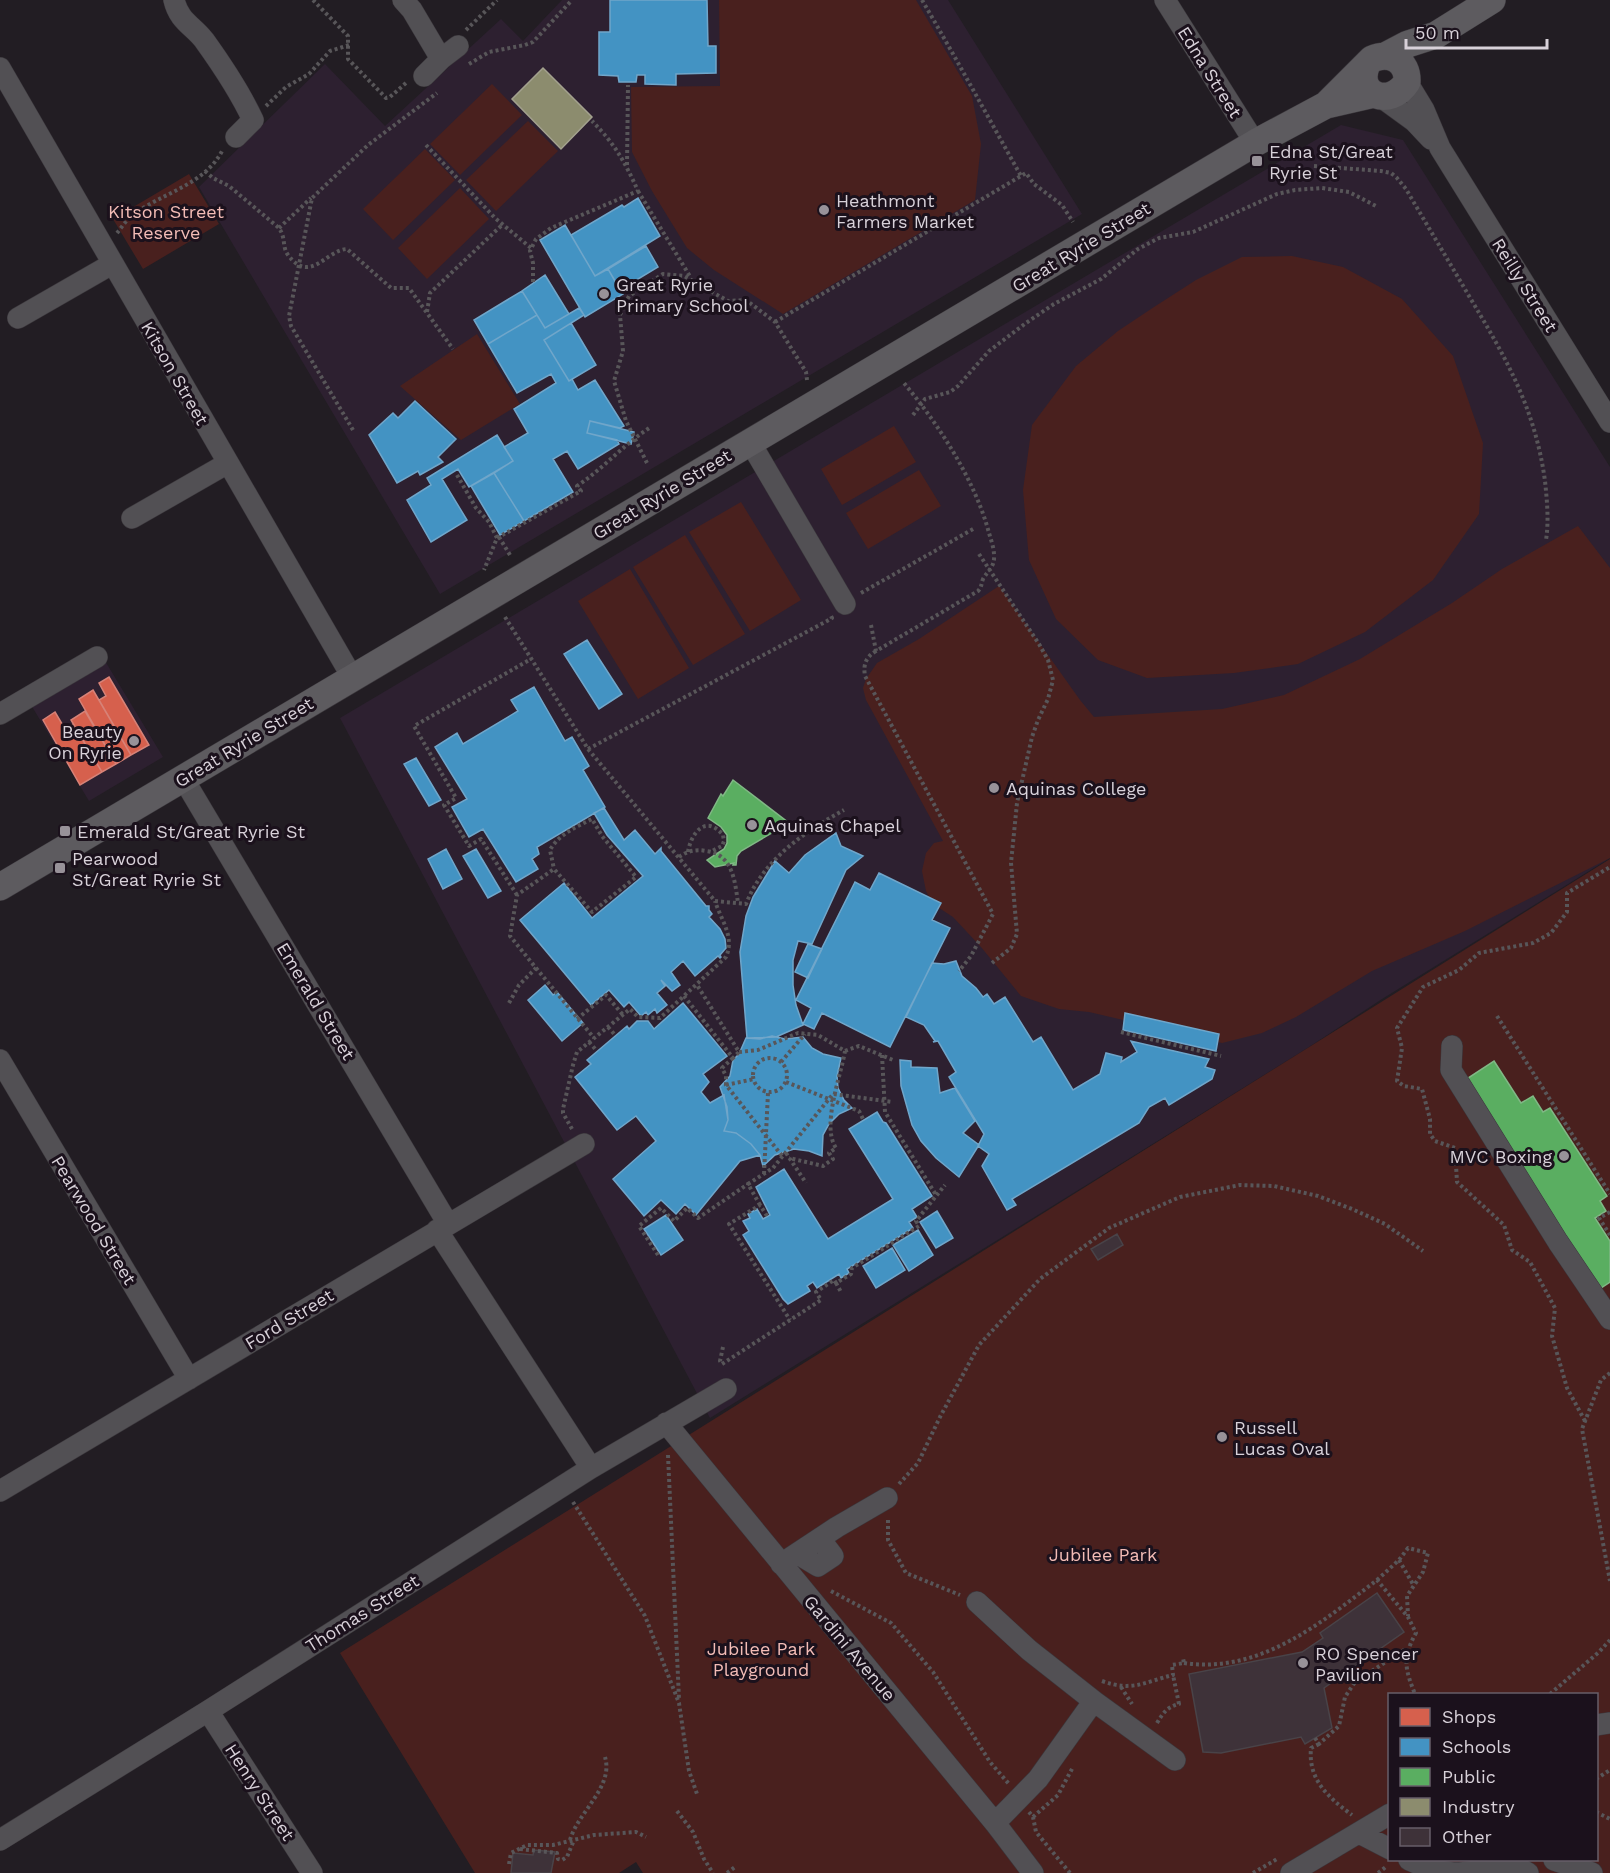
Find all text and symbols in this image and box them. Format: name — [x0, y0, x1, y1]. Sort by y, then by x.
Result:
scale bar — [1406, 12, 1547, 50]
street label: Edna Street — [1174, 22, 1247, 122]
text: 50 m — [1415, 22, 1460, 43]
place label: Edna St/Great Ryrie St — [1269, 141, 1393, 183]
marker: Edna St/Great Ryrie St — [1250, 154, 1264, 168]
place label: Heathmont Farmers Market — [836, 190, 975, 232]
street label: Great Ryrie Street — [1008, 197, 1154, 297]
park label: Kitson Street Reserve — [108, 201, 224, 243]
marker: Heathmont Farmers Market — [817, 203, 831, 217]
street label: Reilly Street — [1488, 234, 1562, 336]
place label: Great Ryrie Primary School — [616, 274, 749, 316]
marker: Great Ryrie Primary School — [597, 287, 611, 301]
street label: Kitson Street — [137, 318, 213, 429]
street label: Great Ryrie Street — [589, 444, 735, 544]
street label: Great Ryrie Street — [171, 692, 317, 792]
place label: Beauty On Ryrie — [48, 721, 123, 763]
marker: Beauty On Ryrie — [127, 734, 141, 748]
place label: Aquinas College — [1006, 778, 1146, 799]
marker: Aquinas College — [987, 781, 1001, 795]
place label: Aquinas Chapel — [764, 815, 901, 836]
marker: Aquinas Chapel — [745, 818, 759, 832]
place label: Emerald St/Great Ryrie St — [77, 821, 306, 842]
marker: Emerald St/Great Ryrie St — [58, 824, 72, 838]
place label: Pearwood St/Great Ryrie St — [72, 848, 221, 890]
marker: Pearwood St/Great Ryrie St — [53, 861, 67, 875]
street label: Emerald Street — [273, 938, 360, 1064]
place label: MVC Boxing — [1449, 1146, 1552, 1167]
marker: MVC Boxing — [1557, 1149, 1571, 1163]
street label: Pearwood Street — [47, 1152, 141, 1289]
street label: Ford Street — [241, 1284, 337, 1354]
place label: Russell Lucas Oval — [1234, 1417, 1330, 1459]
marker: Russell Lucas Oval — [1215, 1430, 1229, 1444]
park label: Jubilee Park — [1049, 1544, 1157, 1565]
street label: Thomas Street — [301, 1570, 423, 1656]
street label: Gardini Avenue — [800, 1591, 900, 1705]
park label: Jubilee Park Playground — [707, 1638, 815, 1680]
place label: RO Spencer Pavilion — [1315, 1643, 1419, 1685]
marker: RO Spencer Pavilion — [1296, 1656, 1310, 1670]
legend — [1388, 1693, 1598, 1861]
text: Shops — [1442, 1706, 1496, 1727]
text: Schools — [1442, 1736, 1511, 1757]
street label: Henry Street — [221, 1740, 299, 1845]
text: Public — [1442, 1766, 1496, 1787]
text: Industry — [1442, 1796, 1515, 1817]
text: Other — [1442, 1826, 1492, 1847]

